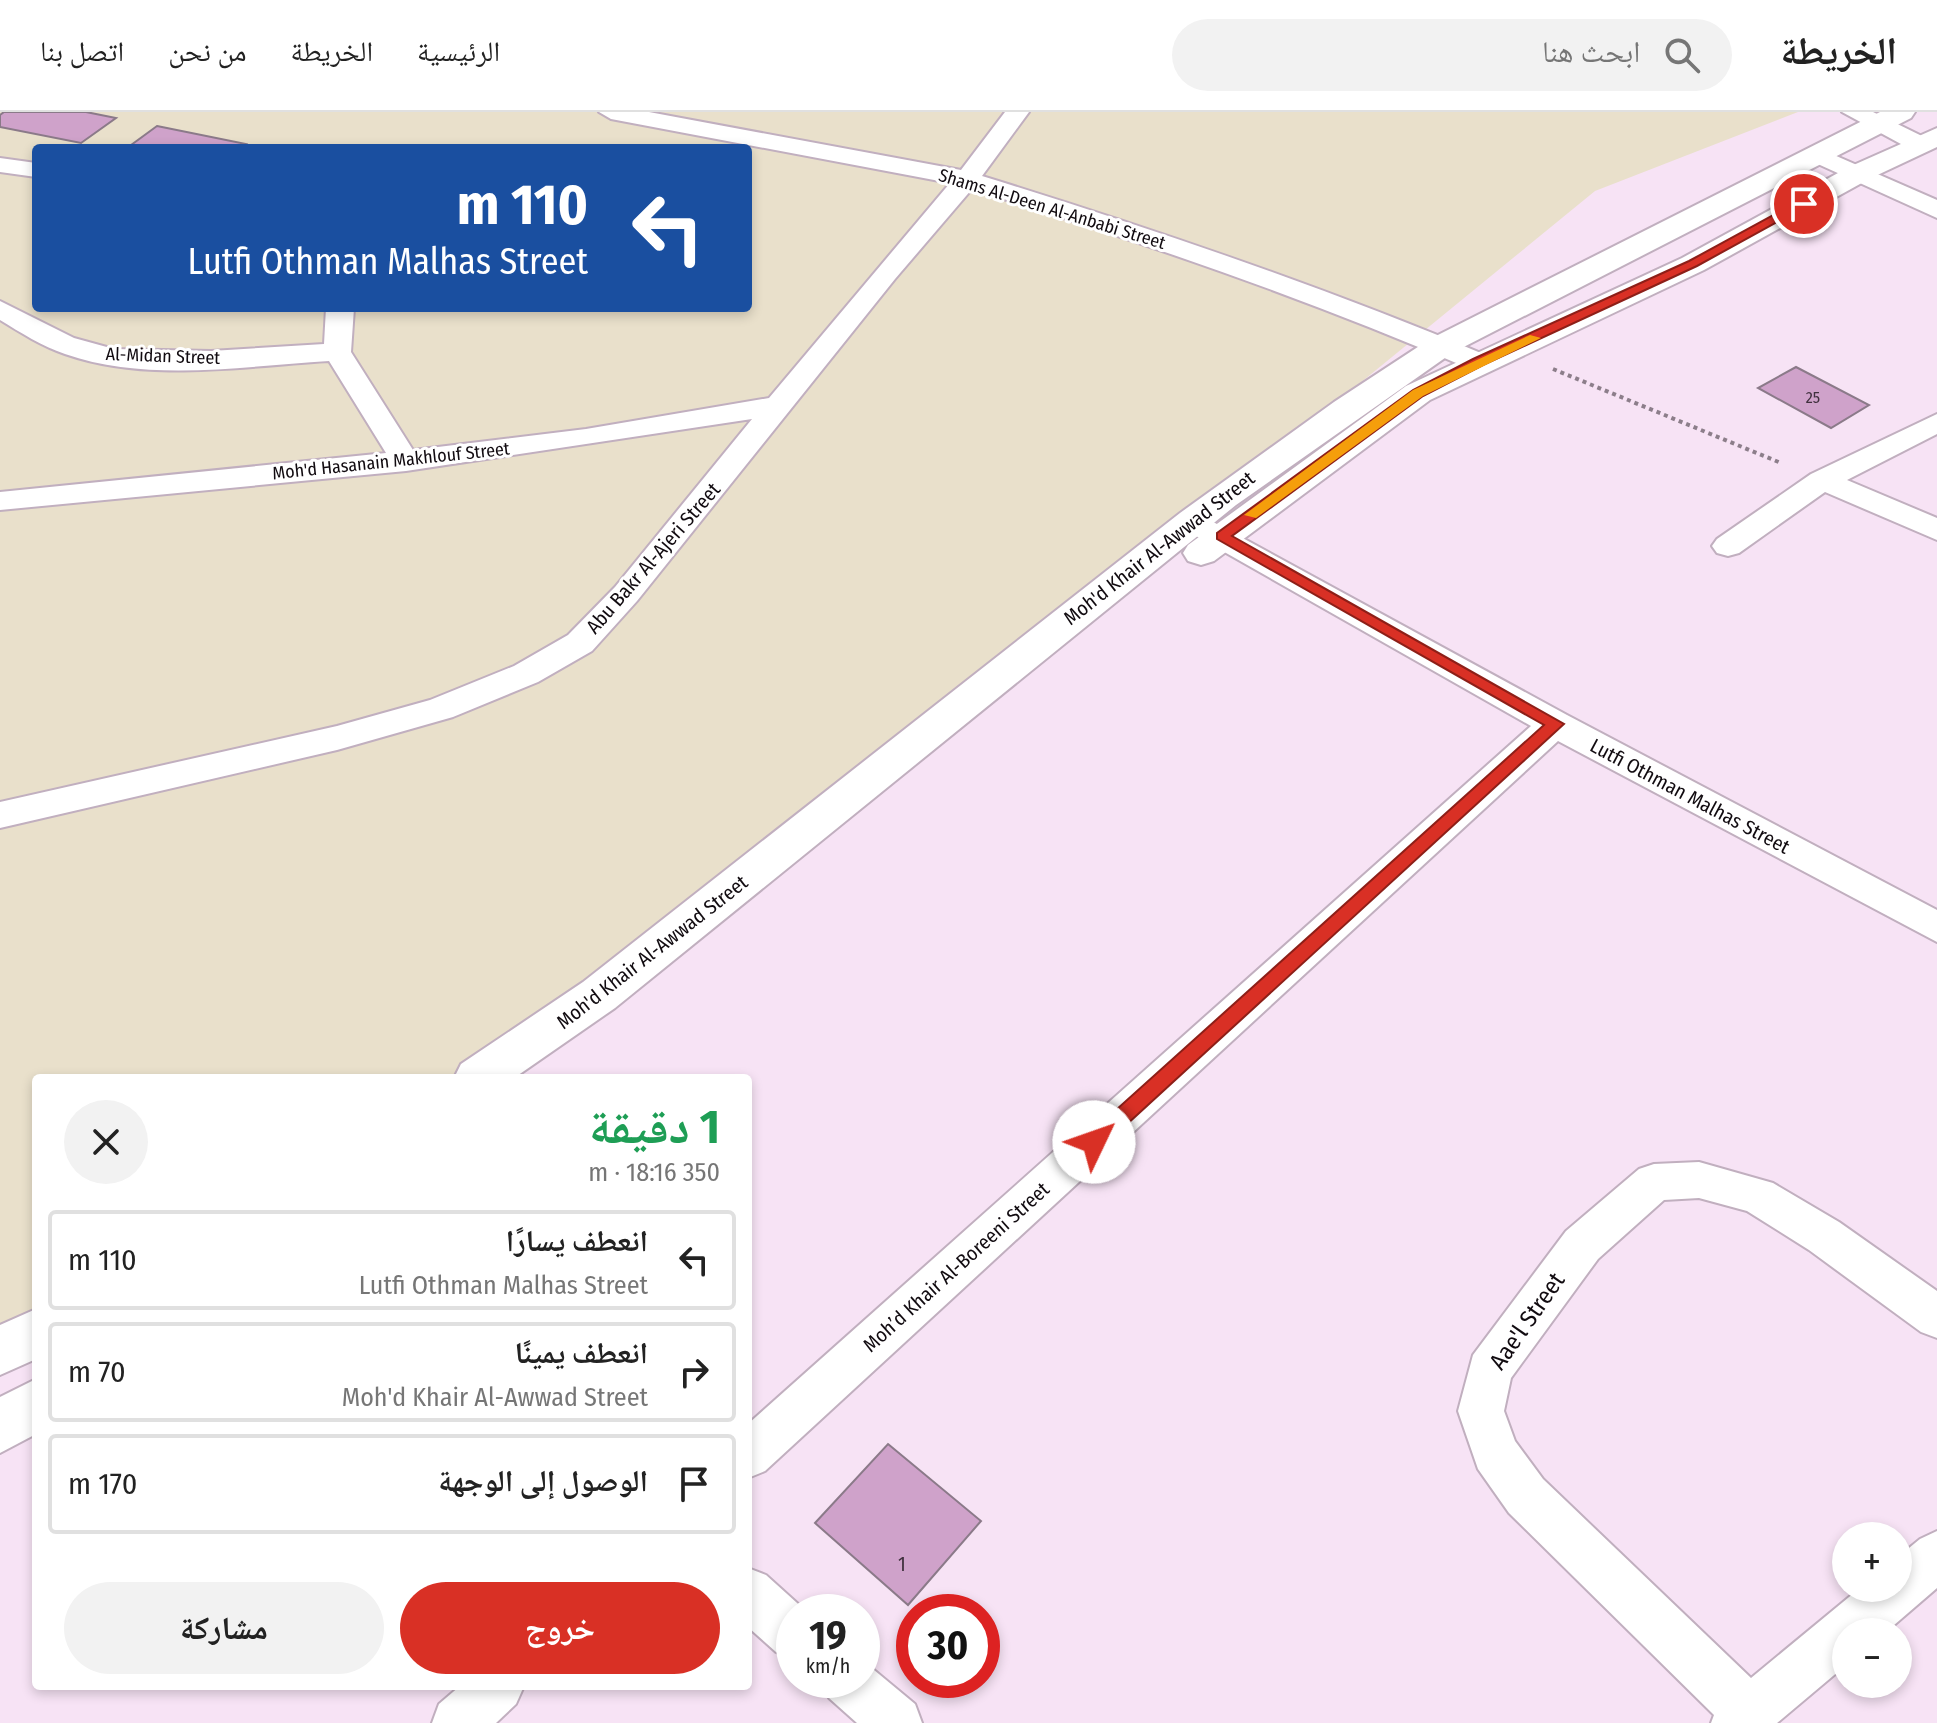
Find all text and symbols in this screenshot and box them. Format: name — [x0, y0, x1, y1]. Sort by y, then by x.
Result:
search box — [1172, 19, 1732, 91]
text: الخريطة — [1780, 28, 1897, 74]
icon: search — [1660, 33, 1704, 77]
text: ابحث هنا — [1542, 34, 1640, 70]
text: اتصل بنا — [40, 35, 124, 68]
text: من نحن — [168, 35, 247, 68]
text: الخريطة — [291, 35, 373, 68]
text: الرئيسية — [417, 35, 500, 68]
street label: Shams Al-Deen Al-Anbabi Street — [936, 164, 1168, 254]
pin — [1770, 170, 1838, 238]
text: 110 m — [457, 172, 588, 239]
icon: left — [616, 176, 720, 280]
icon: arrive — [1782, 182, 1826, 226]
text: Lutfi Othman Malhas Street — [187, 240, 588, 284]
street label: Al-Midan Street — [105, 343, 221, 369]
house number: 25 — [1806, 388, 1820, 407]
street label: Moh'd Hasanain Makhlouf Street — [271, 438, 511, 484]
street label: Moh'd Khair Al-Awwad Street — [1059, 466, 1260, 630]
street label: Abu Bakr Al-Ajeri Street — [581, 477, 725, 638]
street label: Lutfi Othman Malhas Street — [1586, 733, 1794, 859]
street label: Moh'd Khair Al-Awwad Street — [552, 870, 753, 1034]
text: 1 دقيقة — [589, 1098, 720, 1156]
button: close — [64, 1100, 148, 1184]
position arrow — [1052, 1100, 1136, 1184]
text: 350 m · 18:16 — [588, 1157, 720, 1188]
street label: Moh’d Khair Al-Boreeni Street — [858, 1177, 1054, 1357]
text: انعطف يسارًا — [506, 1223, 648, 1259]
icon: left — [672, 1238, 716, 1282]
text: 110 m — [68, 1242, 137, 1278]
street label: Aae'l Street — [1483, 1267, 1571, 1375]
text: Lutfi Othman Malhas Street — [359, 1270, 648, 1301]
text: انعطف يمينًا — [515, 1335, 648, 1371]
icon: right — [672, 1350, 716, 1394]
text: 70 m — [68, 1354, 126, 1390]
text: Moh'd Khair Al-Awwad Street — [342, 1382, 648, 1413]
icon: arrive — [672, 1462, 716, 1506]
text: الوصول إلى الوجهة — [438, 1463, 648, 1499]
text: 170 m — [68, 1466, 137, 1502]
map controls — [1832, 1522, 1912, 1698]
button: + — [1832, 1522, 1912, 1602]
house number: 1 — [898, 1552, 906, 1576]
button: مشاركة — [64, 1582, 384, 1674]
button: خروج — [400, 1582, 720, 1674]
speed limit sign: 30 — [896, 1594, 1000, 1698]
text: 19 — [809, 1612, 847, 1660]
button: − — [1832, 1618, 1912, 1698]
text: km/h — [806, 1654, 850, 1678]

